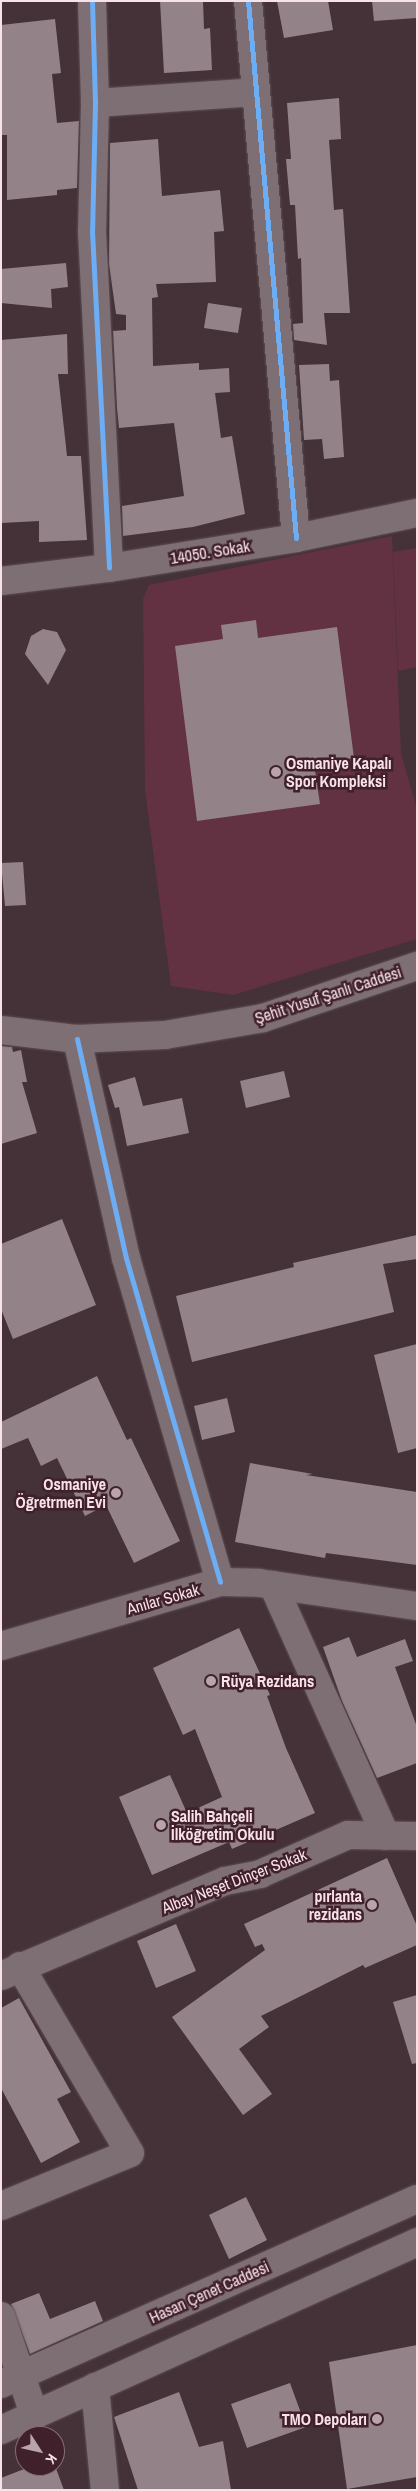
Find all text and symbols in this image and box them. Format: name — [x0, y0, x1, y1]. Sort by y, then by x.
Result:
street label: 14050. Sokak — [169, 536, 251, 568]
place label: Osmaniye Kapalı Spor Kompleksi — [286, 753, 392, 791]
marker: Osmaniye Kapalı Spor Kompleksi — [270, 766, 282, 778]
street label: Şehit Yusuf Şanlı Caddesi — [252, 962, 404, 1028]
place label: Osmaniye Öğretrmen Evi — [16, 1474, 106, 1512]
marker: Osmaniye Öğretrmen Evi — [110, 1487, 122, 1499]
street label: Anılar Sokak — [125, 1580, 201, 1618]
place label: Rüya Rezidans — [221, 1671, 314, 1691]
marker: Rüya Rezidans — [205, 1675, 217, 1687]
place label: Salih Bahçeli İlköğretim Okulu — [171, 1806, 275, 1844]
marker: Salih Bahçeli İlköğretim Okulu — [155, 1819, 167, 1831]
street label: Albay Neşet Dinçer Sokak — [159, 1845, 309, 1917]
place label: pırlanta rezidans — [309, 1886, 362, 1924]
marker: pırlanta rezidans — [366, 1899, 378, 1911]
street label: Hasan Çenet Caddesi — [146, 2257, 272, 2327]
place label: TMO Depoları — [282, 2409, 367, 2429]
marker: TMO Depoları — [371, 2413, 383, 2425]
north arrow — [15, 2426, 65, 2476]
text: K — [42, 2450, 61, 2468]

